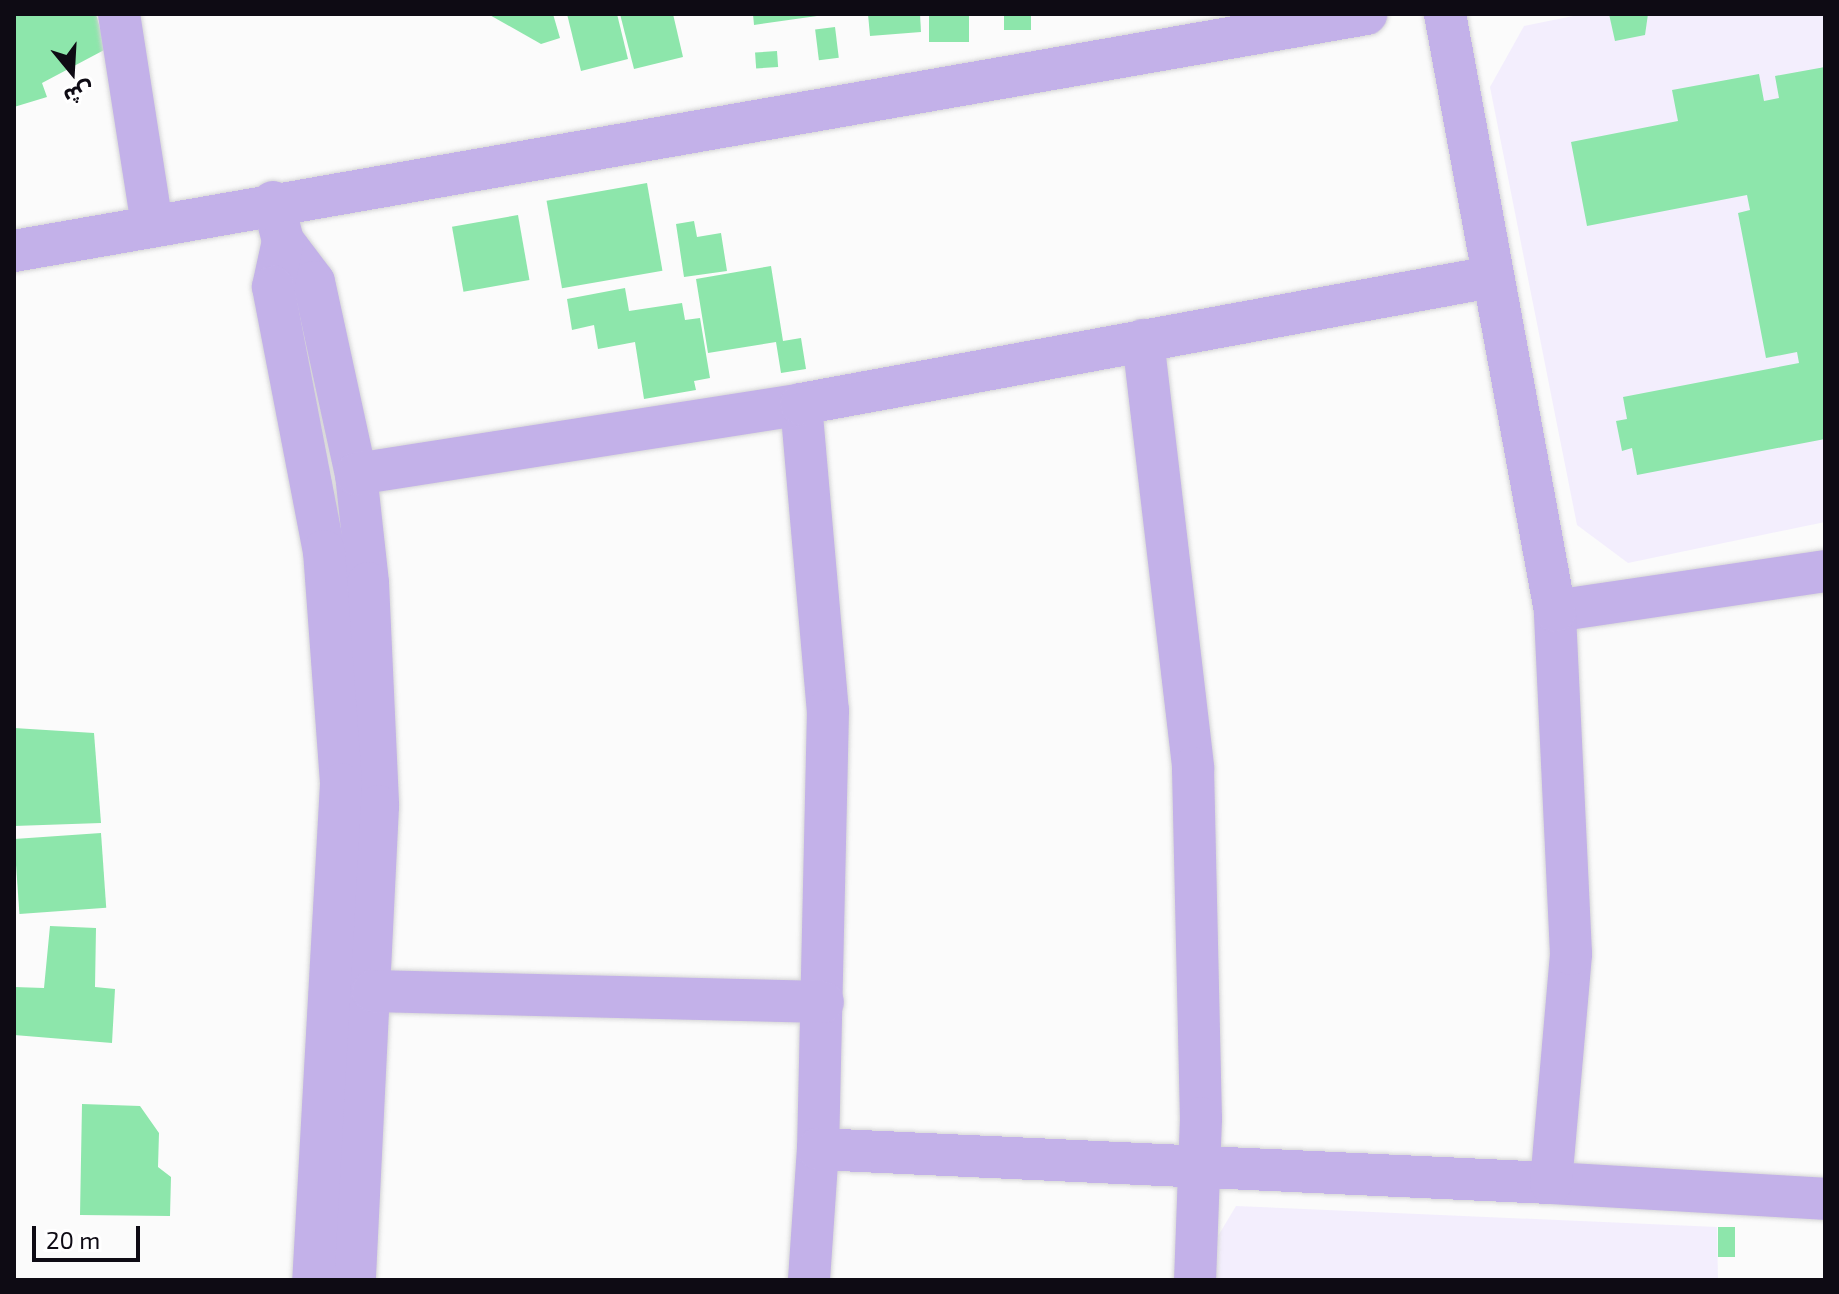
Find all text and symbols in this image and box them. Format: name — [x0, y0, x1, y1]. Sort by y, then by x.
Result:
north arrow — [32, 32, 112, 112]
text: ش — [61, 78, 98, 112]
scale bar — [36, 1210, 144, 1260]
text: 20 m — [46, 1225, 100, 1254]

